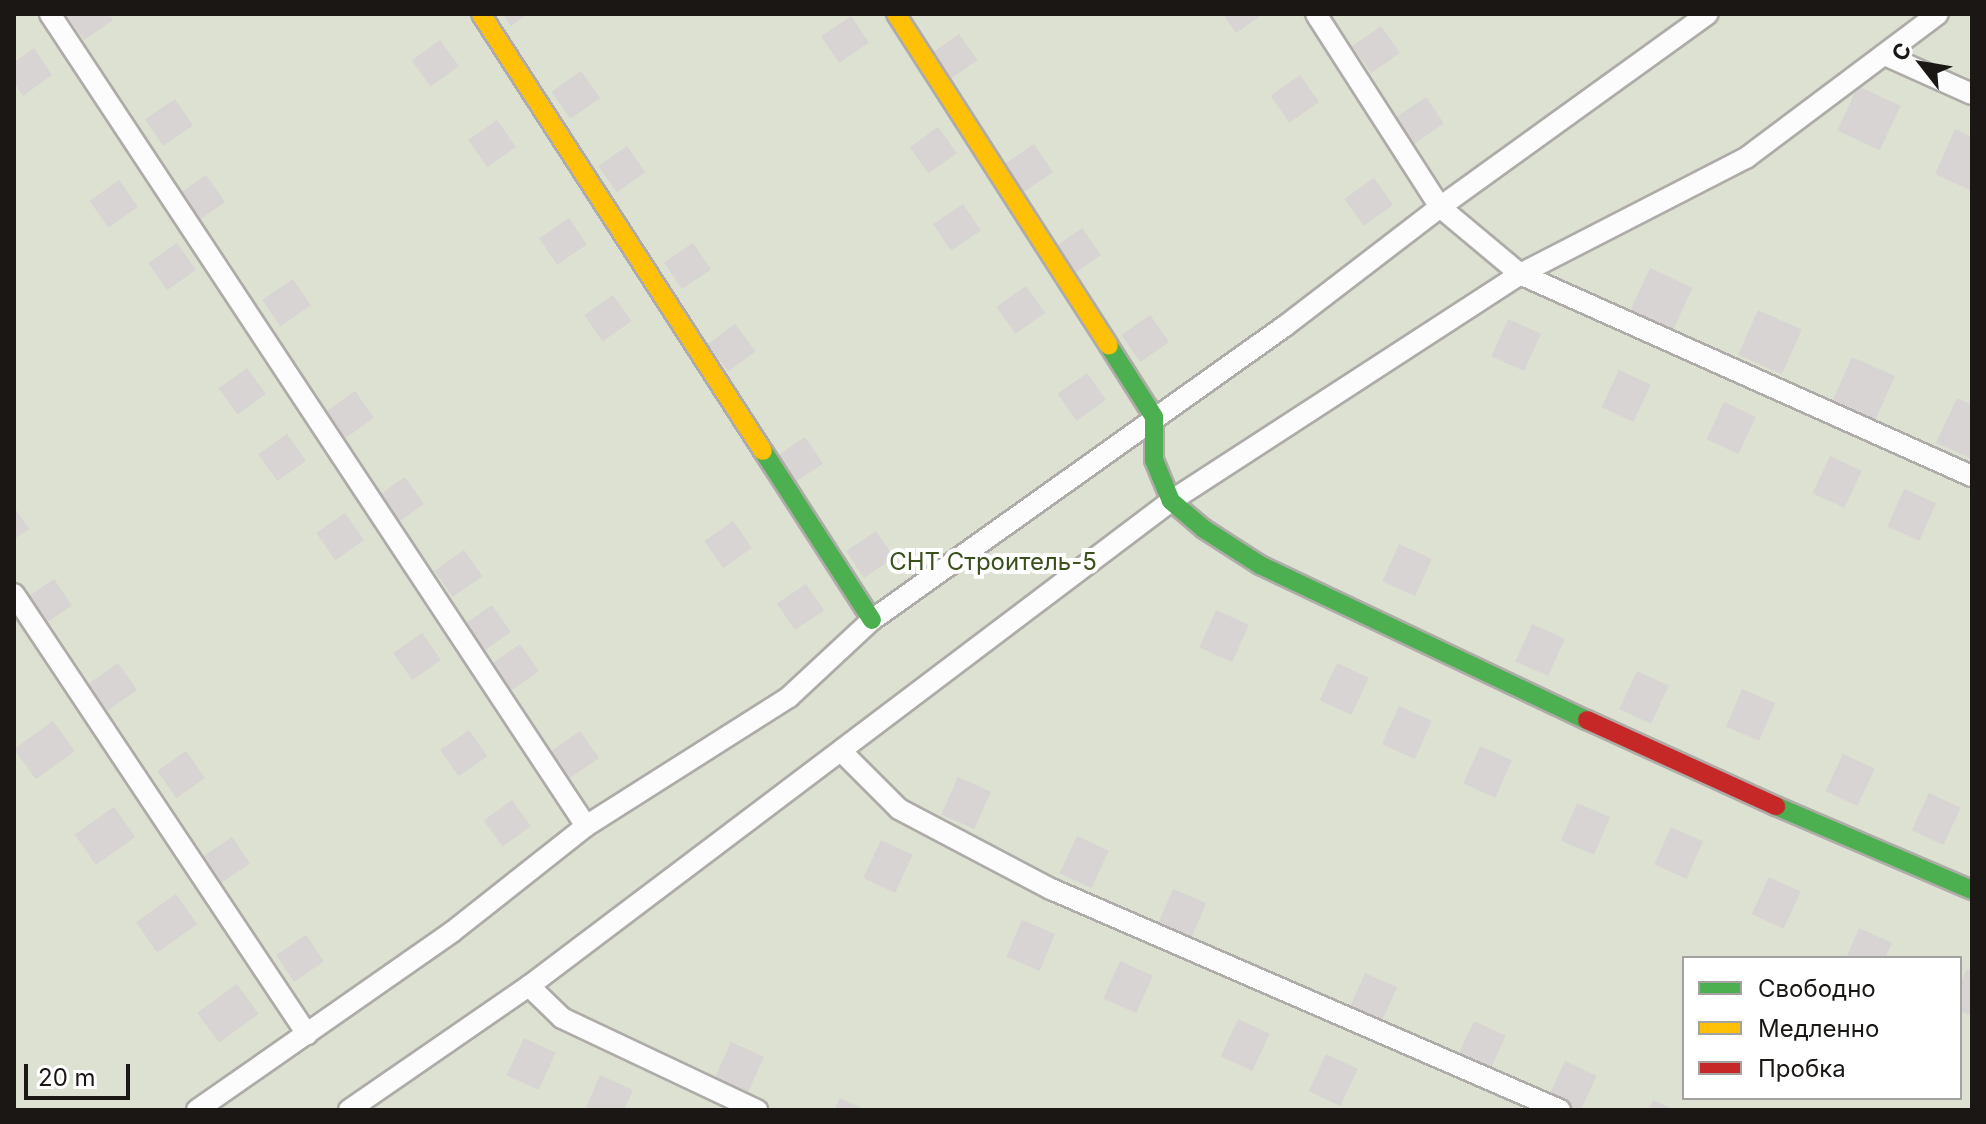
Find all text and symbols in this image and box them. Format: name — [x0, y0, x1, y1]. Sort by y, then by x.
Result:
north arrow — [1882, 24, 1962, 104]
text: С — [1886, 38, 1917, 65]
park label: СНТ Строитель-5 — [889, 548, 1097, 576]
legend — [1682, 956, 1962, 1100]
text: Свободно — [1758, 974, 1876, 1003]
text: Медленно — [1758, 1014, 1879, 1043]
scale bar — [28, 1048, 134, 1098]
text: Пробка — [1758, 1054, 1846, 1083]
text: 20 m — [38, 1063, 96, 1092]

